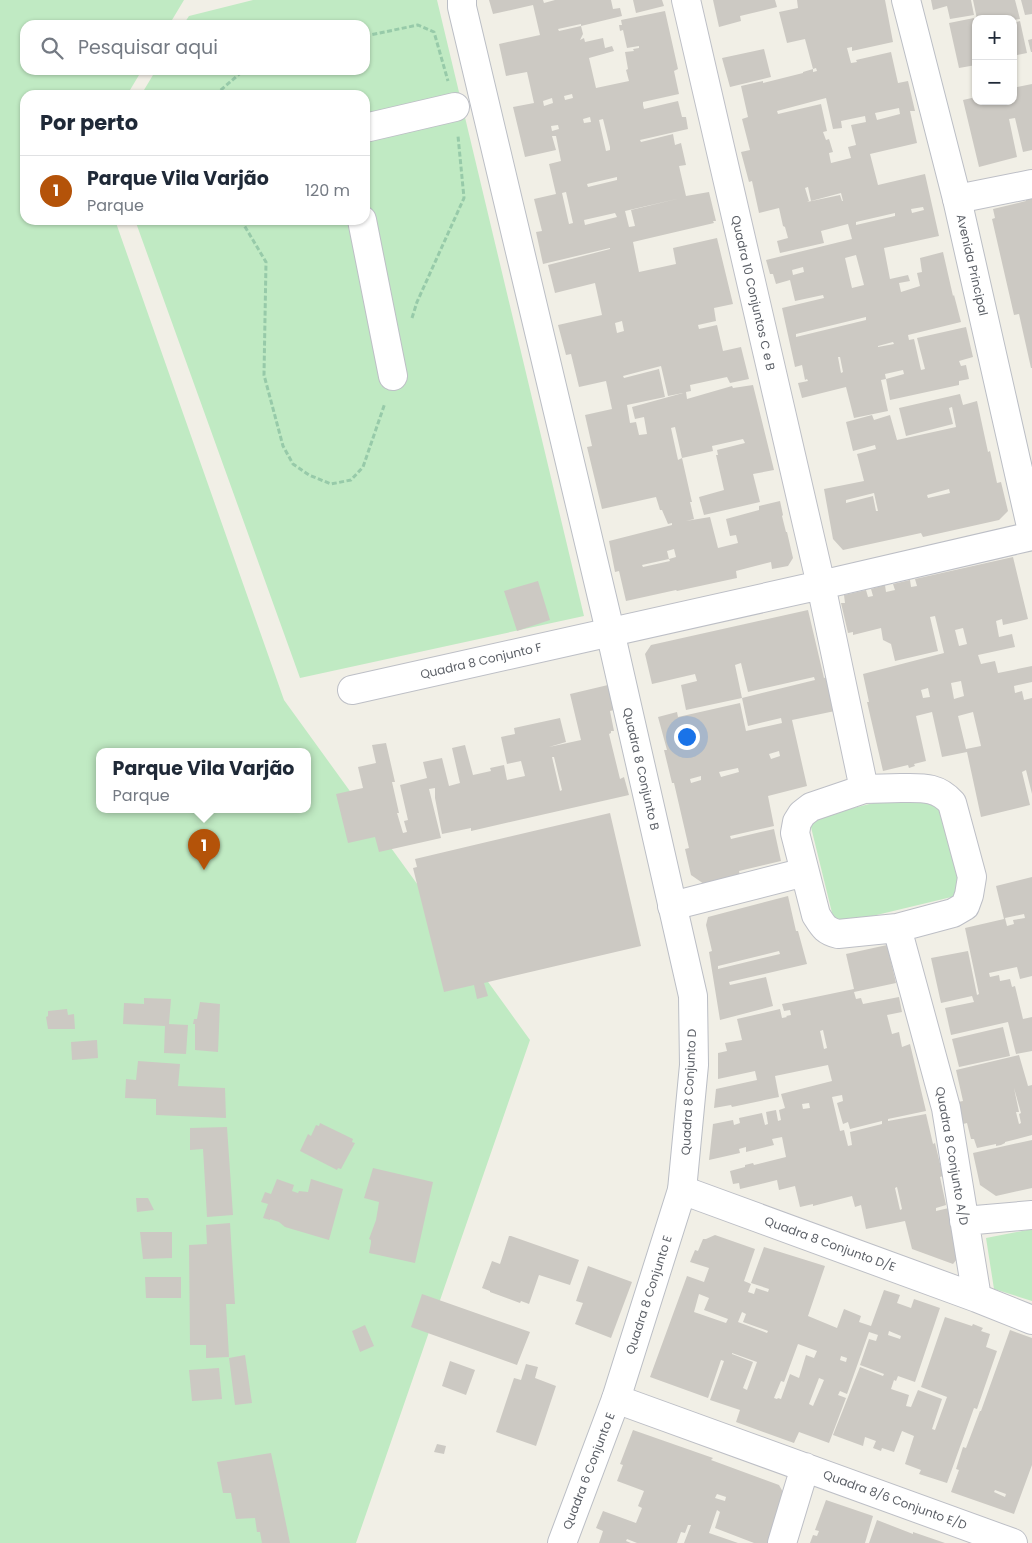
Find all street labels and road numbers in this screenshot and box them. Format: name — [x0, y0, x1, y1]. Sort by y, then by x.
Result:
street label: Avenida Principal — [953, 212, 992, 317]
street label: Quadra 10 Conjuntos C e B — [727, 214, 780, 372]
street label: Quadra 8 Conjunto F — [418, 638, 543, 683]
street label: Quadra 8 Conjunto B — [619, 706, 664, 832]
street label: Quadra 8 Conjunto D — [677, 1028, 700, 1156]
street label: Quadra 8 Conjunto A/D — [932, 1085, 973, 1227]
street label: Quadra 8 Conjunto D/E — [762, 1212, 898, 1275]
street label: Quadra 8 Conjunto E — [621, 1233, 676, 1357]
street label: Quadra 6 Conjunto E — [558, 1410, 619, 1532]
street label: Quadra 8/6 Conjunto E/D — [821, 1466, 969, 1533]

